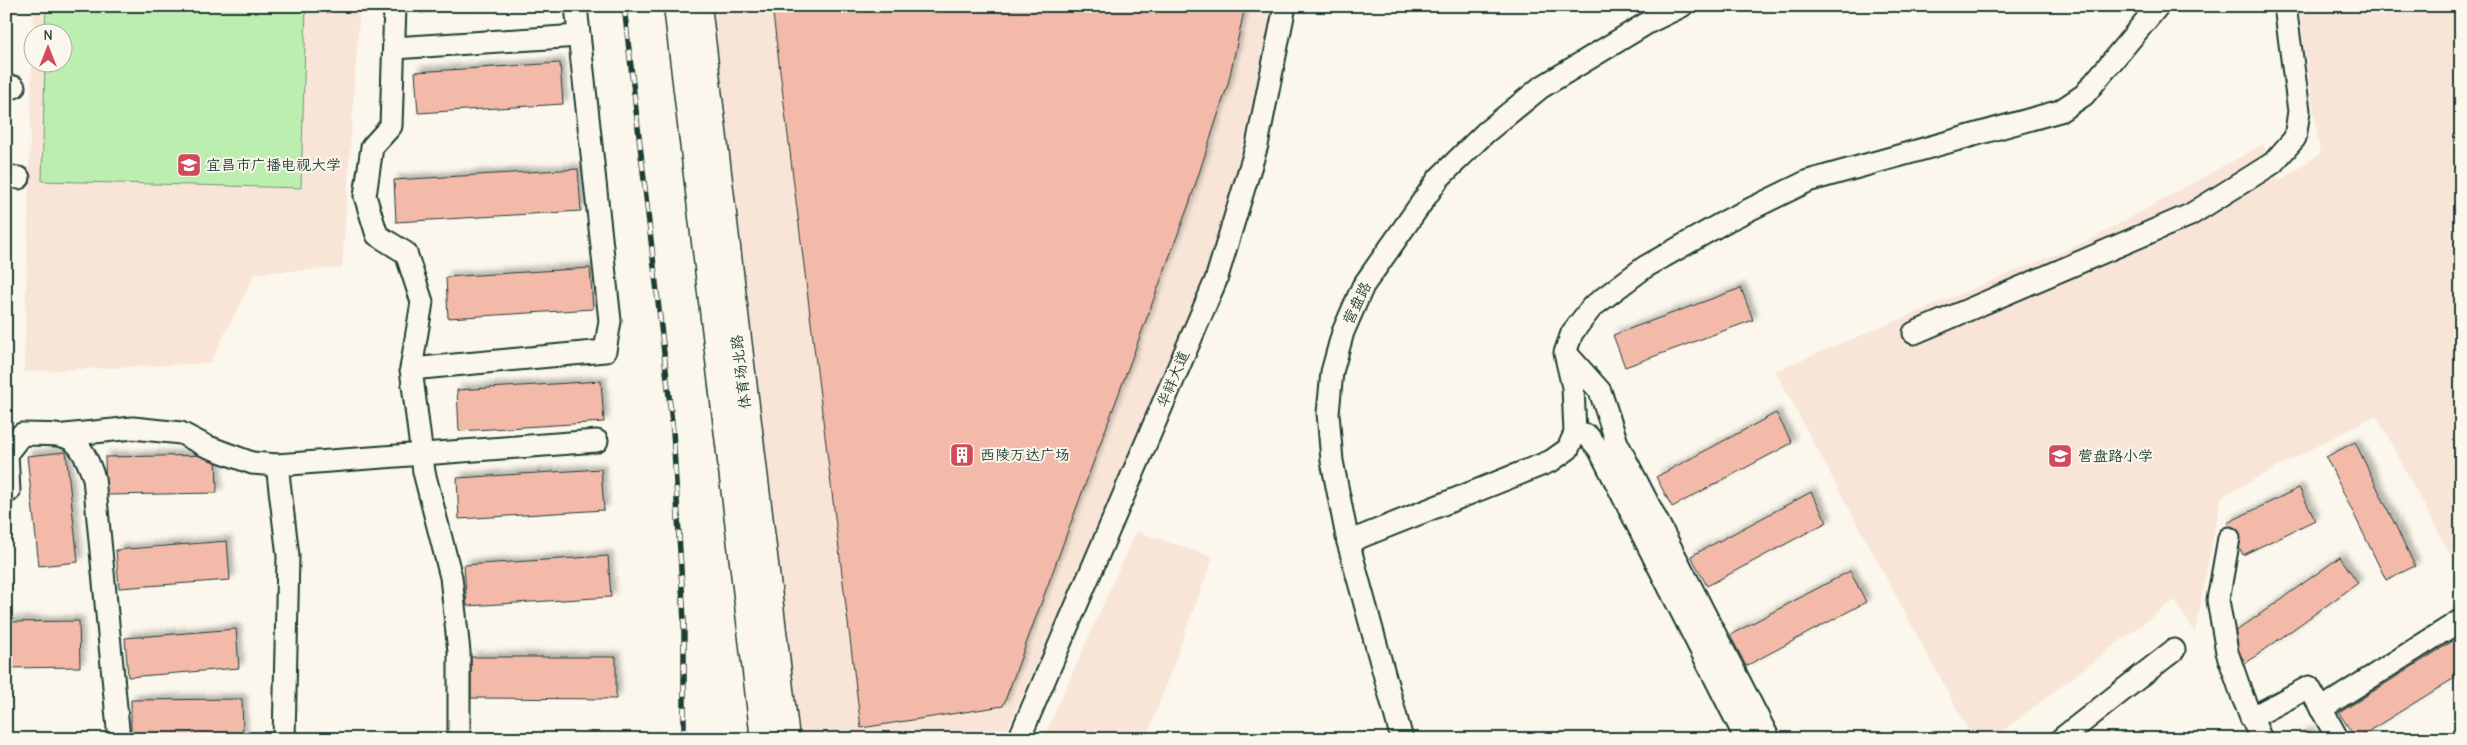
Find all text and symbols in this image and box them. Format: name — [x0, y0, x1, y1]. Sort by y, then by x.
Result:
north arrow — [22, 22, 72, 72]
text: N — [43, 27, 53, 44]
school or university icon: 宜昌市广播电视大学 — [176, 152, 202, 178]
place label: 宜昌市广播电视大学 — [206, 156, 341, 174]
street label: 营盘路 — [1339, 279, 1375, 327]
street label: 体育场北路 — [727, 334, 755, 410]
street label: 华祥大道 — [1153, 348, 1193, 410]
building icon: 西陵万达广场 — [949, 442, 975, 468]
school or university icon: 营盘路小学 — [2047, 443, 2073, 469]
place label: 西陵万达广场 — [980, 446, 1070, 464]
place label: 营盘路小学 — [2078, 447, 2153, 465]

